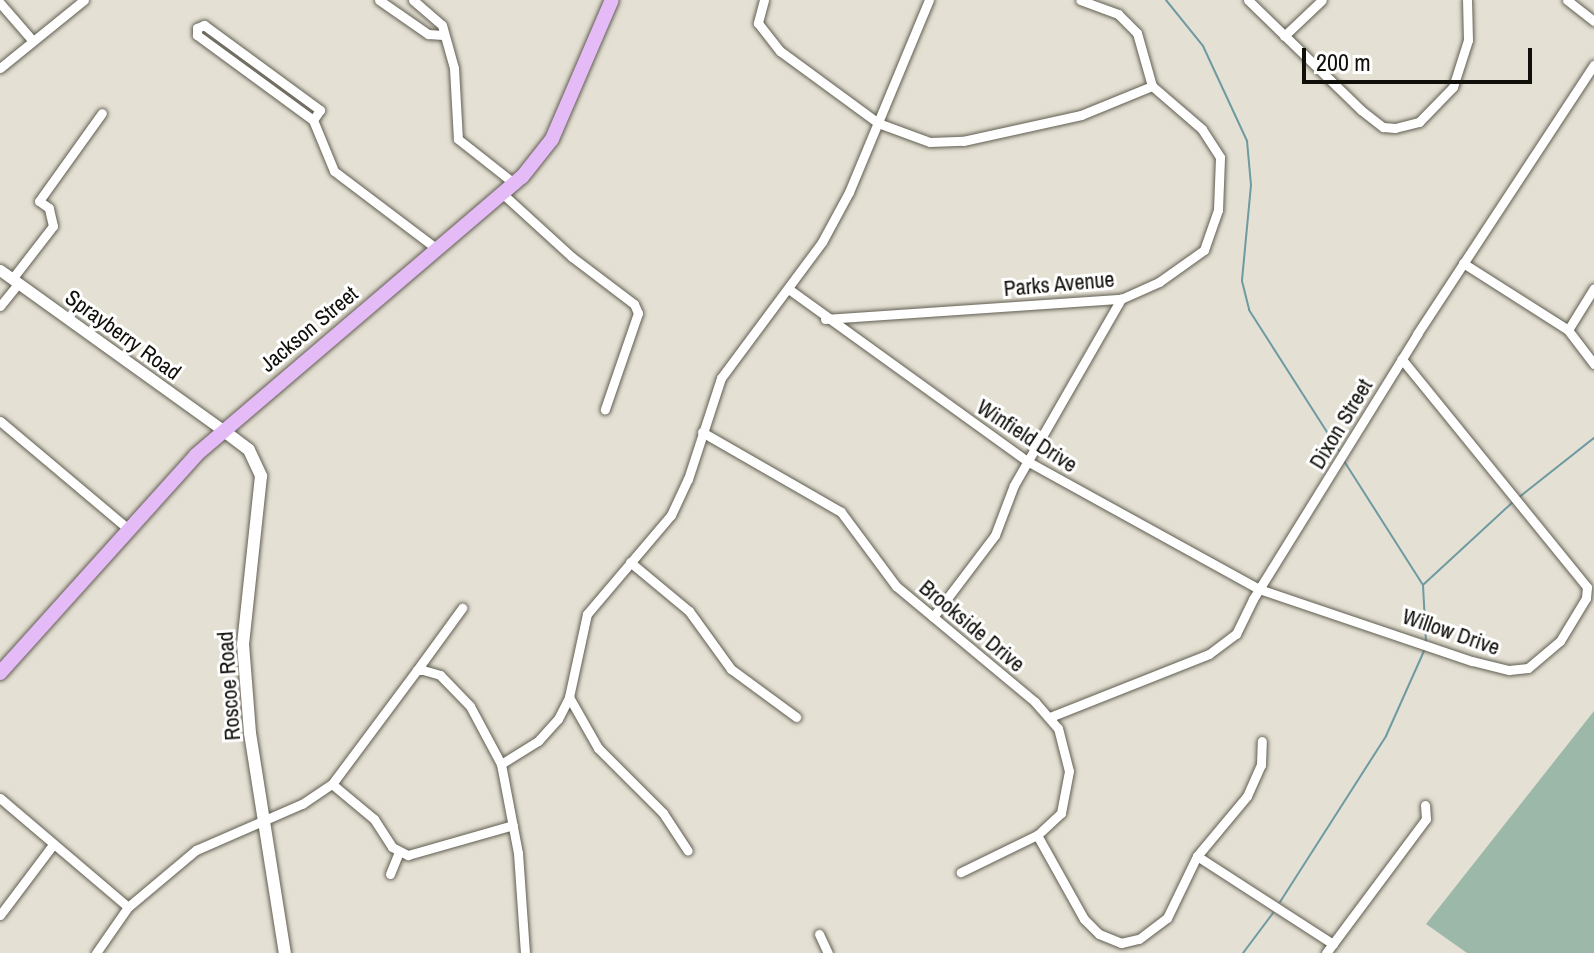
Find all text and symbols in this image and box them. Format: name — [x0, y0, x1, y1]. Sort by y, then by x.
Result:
scale bar — [1306, 32, 1536, 82]
text: 200 m — [1316, 46, 1371, 78]
street label: Parks Avenue — [1002, 266, 1116, 302]
street label: Jackson Street — [255, 281, 363, 377]
street label: Sprayberry Road — [60, 284, 186, 386]
street label: Dixon Street — [1304, 374, 1378, 474]
street label: Winfield Drive — [972, 394, 1082, 478]
street label: Brookside Drive — [914, 574, 1030, 678]
street label: Willow Drive — [1399, 603, 1503, 661]
street label: Roscoe Road — [212, 631, 246, 741]

